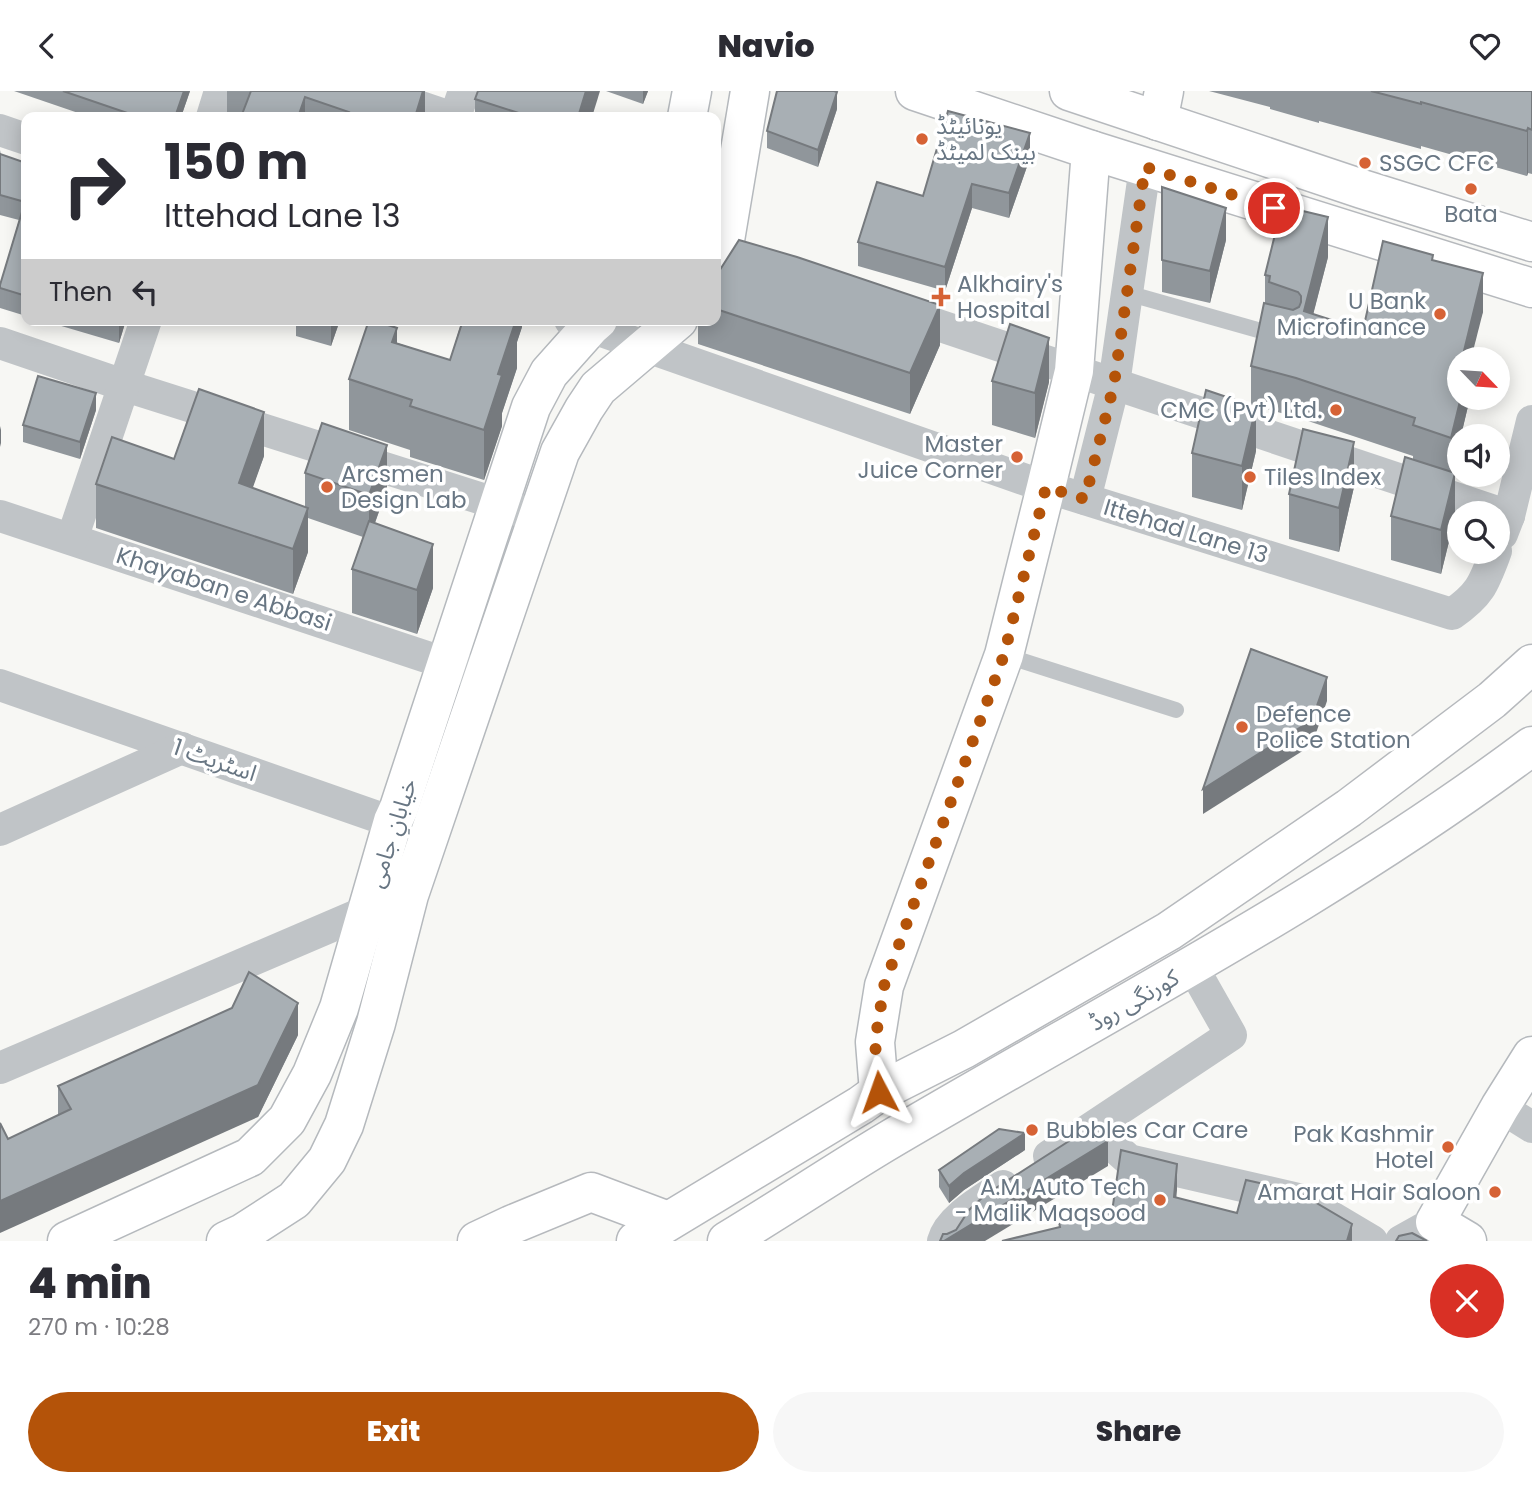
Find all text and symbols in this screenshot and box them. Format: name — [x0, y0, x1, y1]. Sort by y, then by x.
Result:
text: Navio — [717, 23, 815, 68]
icon: back — [28, 27, 66, 65]
icon: heart — [1466, 27, 1504, 65]
place label: یونائیٹڈ بینک لمیٹڈ — [936, 110, 1036, 168]
text: 150 m — [164, 128, 309, 196]
marker: یونائیٹڈ بینک لمیٹڈ — [914, 131, 930, 147]
icon: right — [49, 140, 140, 231]
place label: SSGC CFC — [1379, 147, 1495, 179]
marker: SSGC CFC — [1357, 155, 1373, 171]
pin — [1244, 178, 1304, 238]
marker: Bata — [1463, 181, 1479, 197]
icon: arrive — [1255, 189, 1293, 227]
text: Ittehad Lane 13 — [164, 193, 401, 238]
place label: Bata — [1444, 198, 1498, 230]
place label: Alkhairy's Hospital — [957, 268, 1063, 326]
icon: left — [126, 273, 164, 311]
text: Then — [49, 274, 112, 310]
place label: U Bank Microfinance — [1277, 285, 1426, 343]
marker: Alkhairy's Hospital — [931, 287, 951, 307]
marker: U Bank Microfinance — [1432, 306, 1448, 322]
north arrow — [1447, 347, 1510, 409]
map controls — [1447, 347, 1510, 564]
place label: CMC (Pvt) Ltd. — [1160, 394, 1322, 426]
marker: CMC (Pvt) Ltd. — [1328, 402, 1344, 418]
button: sound — [1447, 424, 1510, 487]
place label: Master Juice Corner — [857, 428, 1003, 486]
marker: Master Juice Corner — [1009, 449, 1025, 465]
place label: Arcsmen Design Lab — [341, 458, 467, 516]
place label: Tiles Index — [1264, 461, 1381, 493]
marker: Tiles Index — [1242, 469, 1258, 485]
marker: Arcsmen Design Lab — [319, 479, 335, 495]
street label: Ittehad Lane 13 — [1100, 491, 1272, 571]
button: search — [1447, 501, 1510, 564]
street label: Khayaban e Abbasi — [112, 539, 336, 639]
place label: Defence Police Station — [1256, 698, 1411, 756]
marker: Defence Police Station — [1234, 719, 1250, 735]
street label: اسٹریٹ 1 — [169, 731, 261, 789]
street label: خیابانِ جامی — [359, 774, 426, 892]
street label: کورنگی روڈ — [1083, 961, 1185, 1039]
position arrow — [842, 1055, 916, 1129]
place label: Bubbles Car Care — [1046, 1114, 1248, 1146]
place label: Pak Kashmir Hotel — [1293, 1118, 1434, 1176]
marker: Bubbles Car Care — [1024, 1122, 1040, 1138]
marker: Pak Kashmir Hotel — [1440, 1139, 1456, 1155]
place label: A.M. Auto Tech - Malik Maqsood — [955, 1171, 1146, 1229]
place label: Amarat Hair Saloon — [1257, 1176, 1481, 1208]
marker: Amarat Hair Saloon — [1487, 1184, 1503, 1200]
marker: A.M. Auto Tech - Malik Maqsood — [1152, 1192, 1168, 1208]
text: 4 min — [28, 1254, 152, 1313]
button: close — [1430, 1264, 1504, 1338]
text: 270 m · 10:28 — [28, 1311, 170, 1343]
button: Exit — [28, 1392, 759, 1472]
button: Share — [773, 1392, 1504, 1472]

